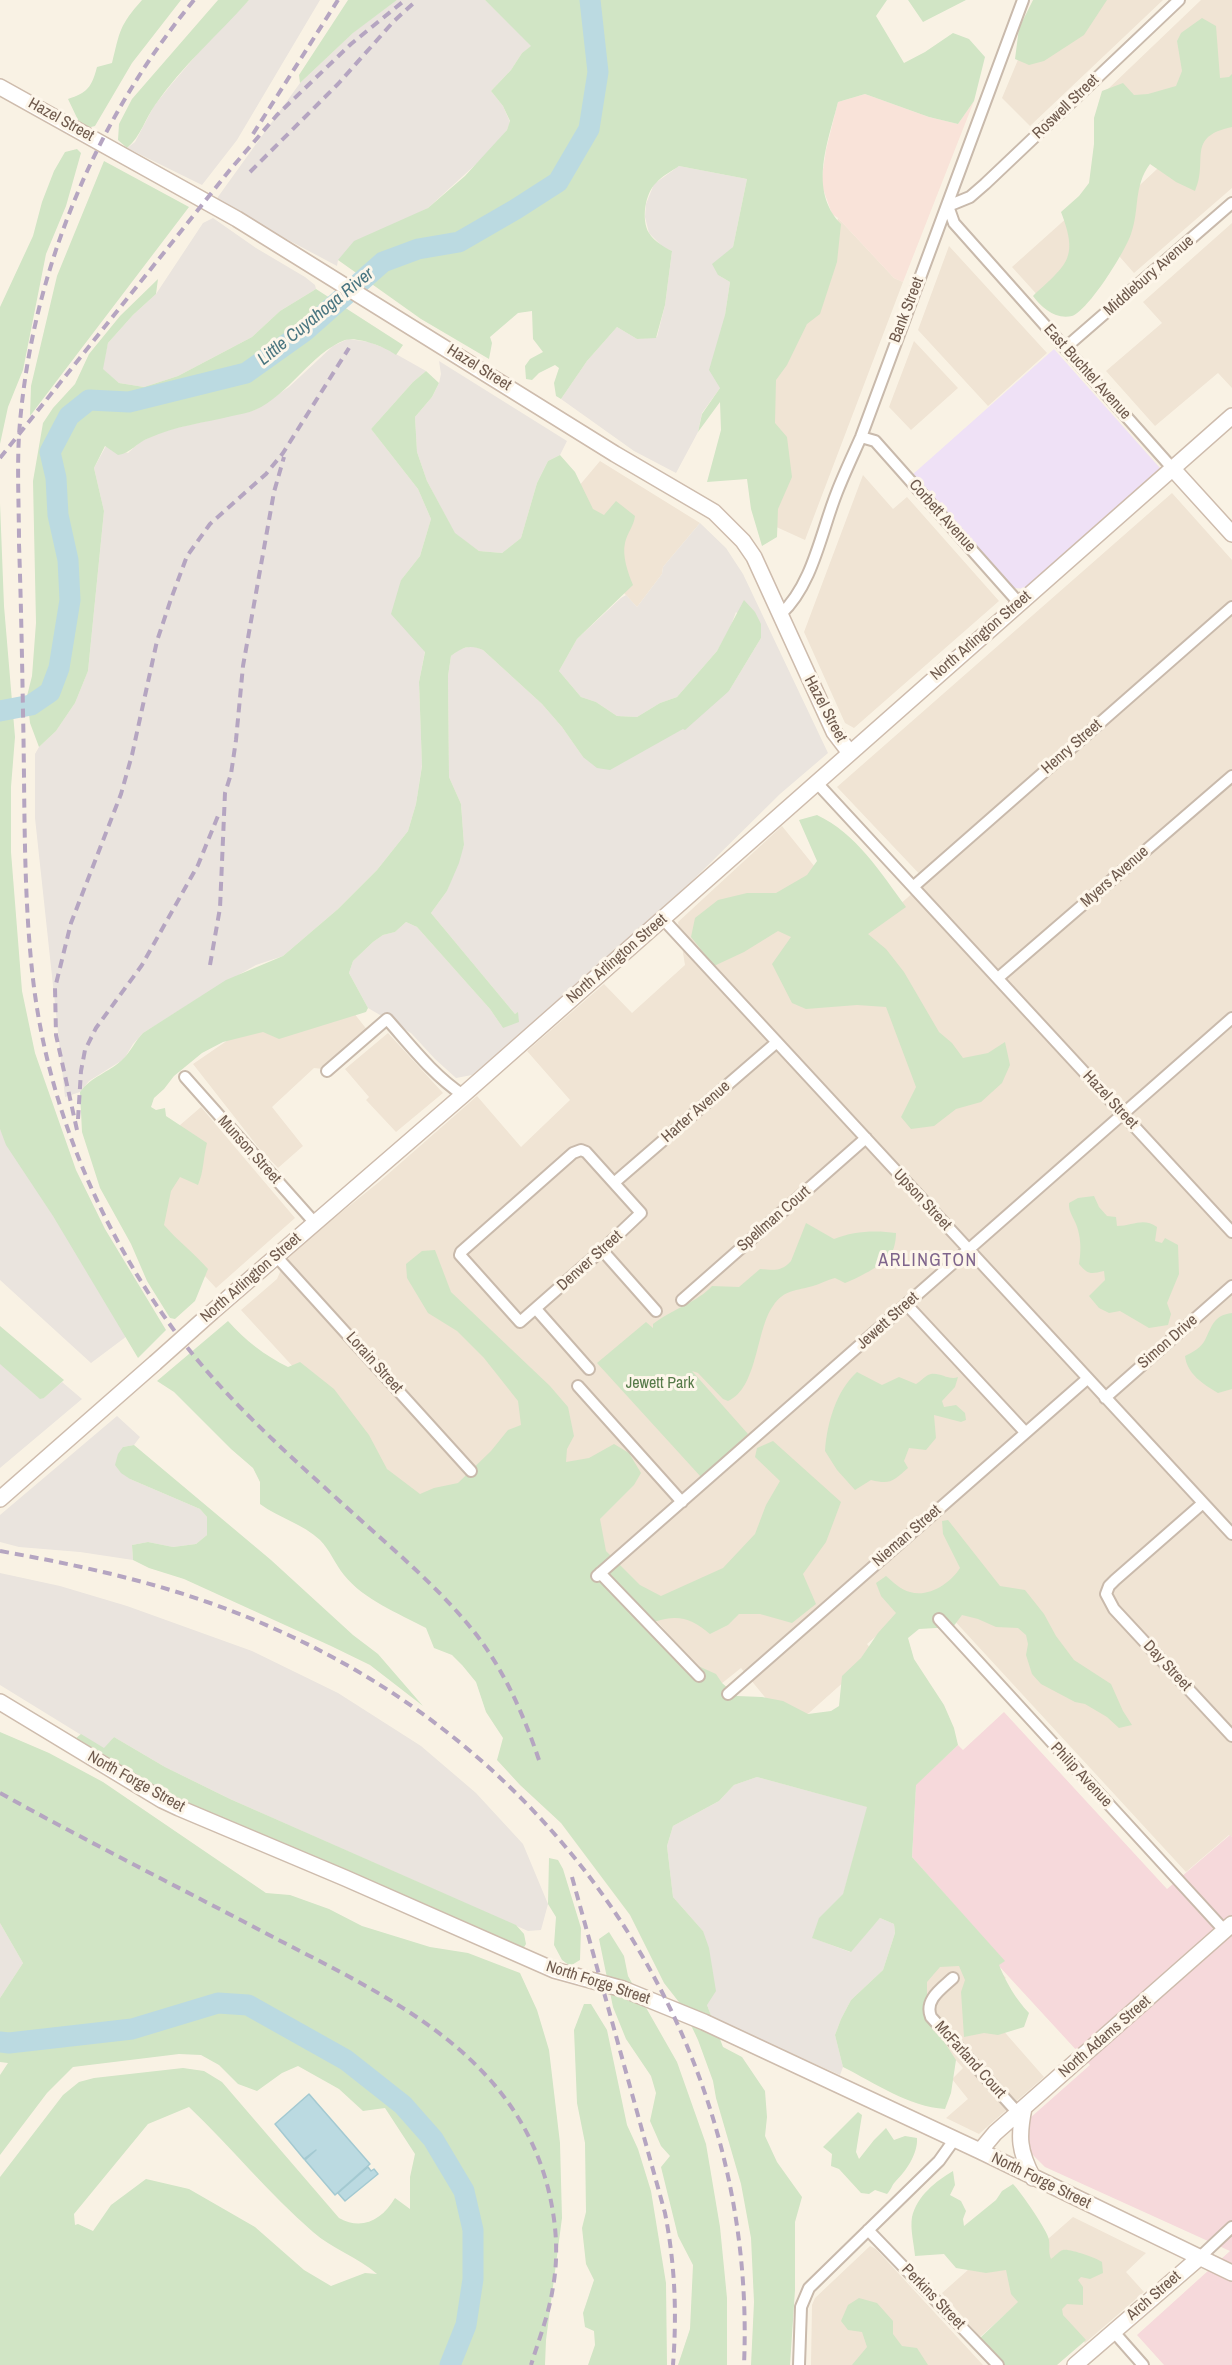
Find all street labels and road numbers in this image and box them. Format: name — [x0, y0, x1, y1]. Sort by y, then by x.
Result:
street label: Roswell Street — [1029, 71, 1103, 143]
street label: Hazel Street — [25, 94, 97, 146]
street label: Middlebury Avenue — [1100, 232, 1198, 320]
street label: Bank Street — [886, 275, 928, 345]
street label: East Buchtel Avenue — [1039, 320, 1135, 424]
street label: Hazel Street — [443, 341, 515, 395]
street label: Corbett Avenue — [904, 476, 980, 556]
street label: North Arlington Street — [927, 587, 1035, 685]
street label: Hazel Street — [800, 673, 850, 745]
street label: Henry Street — [1038, 716, 1106, 778]
street label: Myers Avenue — [1077, 842, 1153, 912]
street label: North Arlington Street — [563, 910, 671, 1008]
street label: Hazel Street — [1078, 1067, 1142, 1133]
street label: Harter Avenue — [658, 1077, 734, 1147]
street label: Munson Street — [213, 1112, 285, 1188]
street label: Upson Street — [889, 1165, 955, 1235]
street label: Spellman Court — [734, 1182, 814, 1256]
street label: Denver Street — [553, 1227, 627, 1295]
street label: North Arlington Street — [197, 1229, 305, 1327]
street label: Jewett Street — [853, 1288, 923, 1354]
street label: Simon Drive — [1134, 1311, 1202, 1373]
street label: Lorain Street — [341, 1328, 407, 1398]
street label: Nieman Street — [869, 1501, 945, 1571]
street label: Day Street — [1139, 1637, 1195, 1695]
street label: Philip Avenue — [1046, 1739, 1116, 1811]
street label: North Forge Street — [84, 1747, 188, 1817]
street label: North Forge Street — [544, 1957, 652, 2009]
street label: North Adams Street — [1055, 1992, 1155, 2082]
street label: McFarland Court — [930, 2018, 1010, 2102]
street label: North Forge Street — [988, 2149, 1094, 2213]
street label: Perkins Street — [897, 2260, 969, 2334]
street label: Arch Street — [1123, 2267, 1185, 2325]

